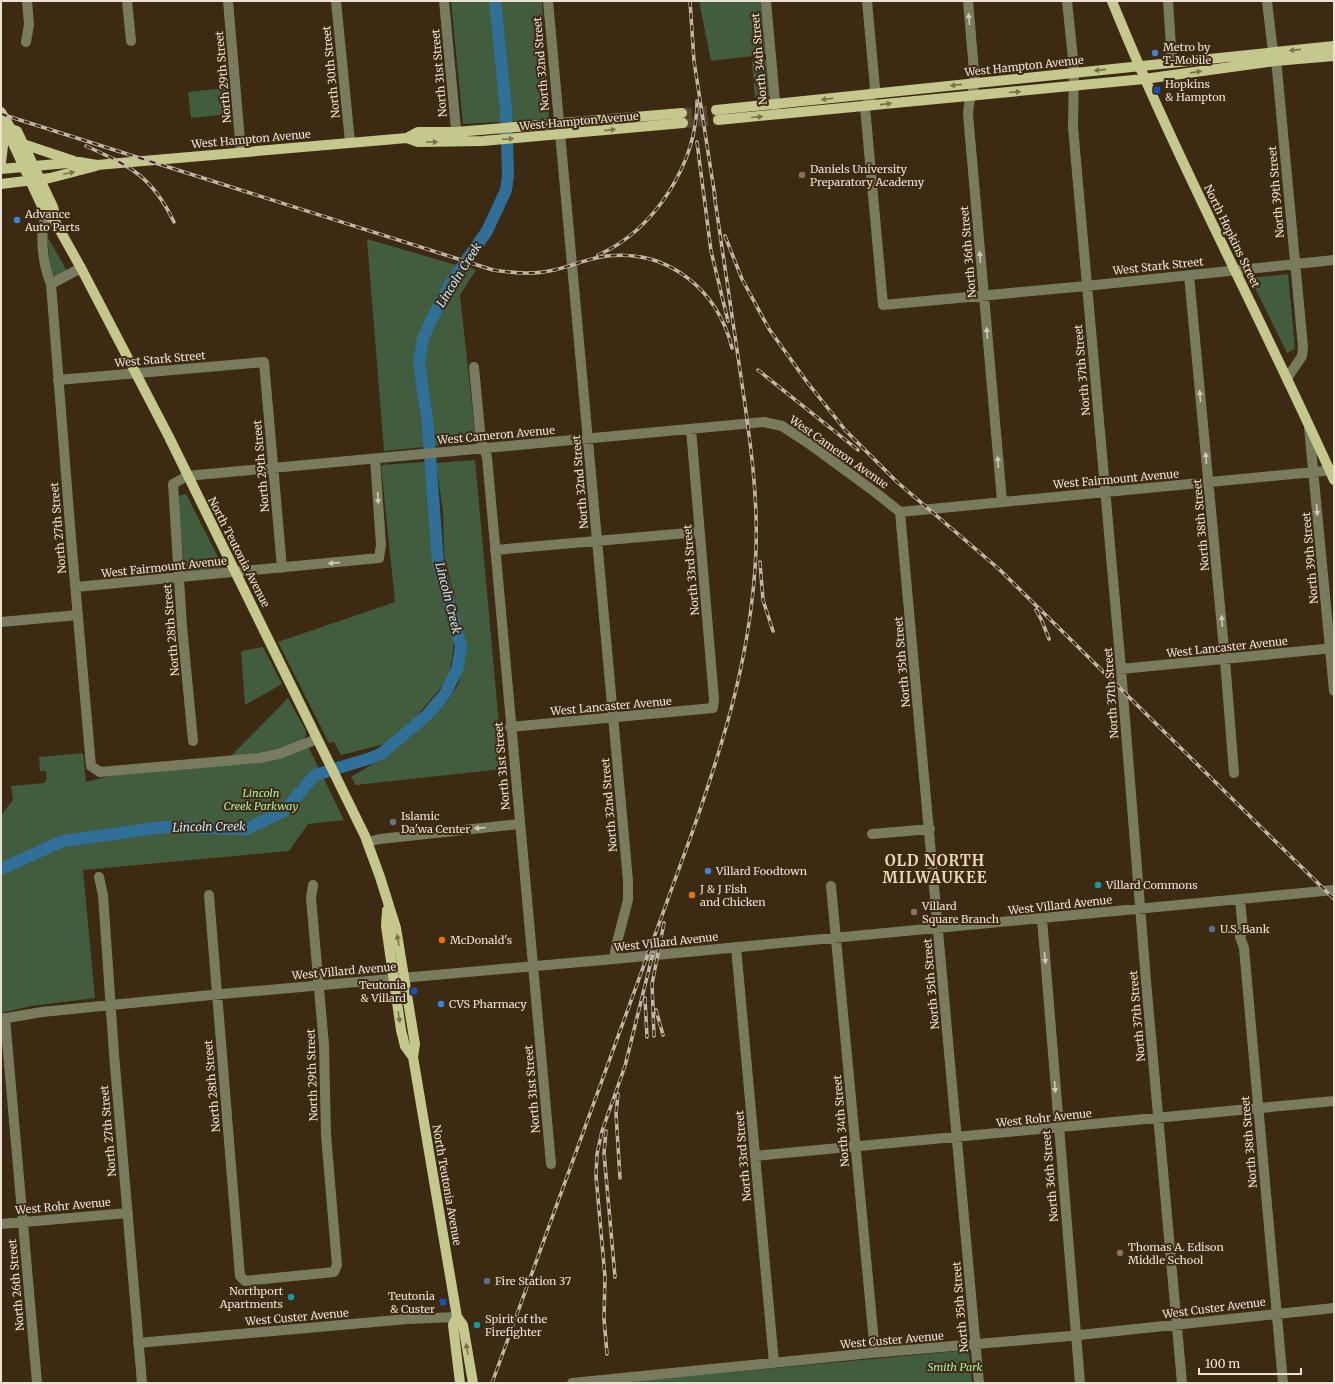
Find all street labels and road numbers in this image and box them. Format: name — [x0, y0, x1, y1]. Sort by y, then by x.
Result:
street label: North 34th Street — [748, 12, 770, 106]
street label: North 32nd Street — [530, 16, 552, 112]
street label: North 30th Street — [319, 24, 343, 119]
street label: North 31st Street — [428, 28, 450, 118]
street label: North 29th Street — [212, 30, 234, 124]
street label: West Hampton Avenue — [963, 53, 1085, 79]
street label: West Hampton Avenue — [518, 109, 640, 133]
street label: West Hampton Avenue — [190, 127, 312, 151]
street label: North 39th Street — [1265, 145, 1287, 238]
street label: North Hopkins Street — [1201, 182, 1263, 290]
street label: North 36th Street — [957, 205, 979, 299]
street label: West Stark Street — [1111, 254, 1205, 278]
street label: North 37th Street — [1071, 323, 1093, 416]
street label: West Stark Street — [113, 348, 207, 370]
street label: West Cameron Avenue — [786, 412, 892, 492]
street label: North 29th Street — [250, 419, 272, 513]
street label: West Cameron Avenue — [436, 423, 556, 447]
street label: North 32nd Street — [569, 434, 591, 530]
street label: West Fairmount Avenue — [1052, 467, 1180, 492]
street label: North 38th Street — [1190, 478, 1212, 572]
street label: North 27th Street — [47, 481, 69, 574]
street label: North Teutonia Avenue — [205, 494, 273, 610]
street label: North 39th Street — [1299, 511, 1321, 604]
street label: North 33rd Street — [680, 523, 702, 616]
street label: West Fairmount Avenue — [100, 553, 228, 581]
street label: North 28th Street — [160, 583, 182, 677]
street label: North 35th Street — [891, 615, 913, 708]
street label: West Lancaster Avenue — [1165, 634, 1289, 660]
street label: North 37th Street — [1101, 646, 1121, 739]
street label: West Lancaster Avenue — [549, 694, 673, 718]
street label: North 31st Street — [491, 721, 513, 811]
street label: North 32nd Street — [598, 757, 620, 853]
street label: West Villard Avenue — [1006, 893, 1113, 918]
street label: West Villard Avenue — [612, 930, 719, 955]
street label: North 35th Street — [920, 937, 942, 1030]
street label: West Villard Avenue — [290, 959, 397, 983]
street label: North 37th Street — [1126, 969, 1148, 1062]
street label: North 29th Street — [303, 1028, 321, 1121]
street label: North 28th Street — [201, 1039, 223, 1133]
street label: North 31st Street — [521, 1044, 543, 1134]
street label: North 34th Street — [830, 1074, 852, 1168]
street label: North 27th Street — [97, 1084, 119, 1177]
street label: North 38th Street — [1238, 1095, 1260, 1189]
street label: West Rohr Avenue — [995, 1106, 1093, 1130]
street label: North 33rd Street — [732, 1109, 754, 1202]
street label: North Teutonia Avenue — [430, 1124, 465, 1247]
street label: North 36th Street — [1039, 1129, 1061, 1223]
street label: West Rohr Avenue — [14, 1195, 112, 1217]
street label: North 26th Street — [5, 1238, 27, 1332]
street label: North 35th Street — [949, 1260, 971, 1353]
street label: West Custer Avenue — [1161, 1295, 1267, 1321]
street label: West Custer Avenue — [244, 1305, 350, 1329]
street label: West Custer Avenue — [839, 1328, 945, 1352]

